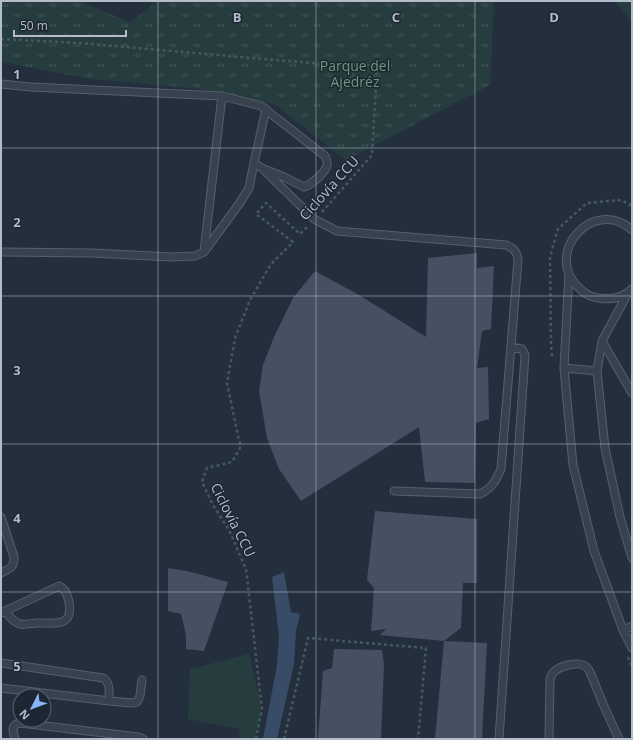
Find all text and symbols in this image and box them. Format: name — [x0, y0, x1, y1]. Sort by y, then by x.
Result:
text: B — [233, 8, 242, 26]
text: C — [392, 8, 400, 26]
text: D — [549, 8, 559, 26]
scale bar — [14, 12, 126, 38]
text: 50 m — [20, 17, 48, 34]
park label: Parque del Ajedréz — [320, 56, 390, 91]
text: 1 — [13, 65, 21, 83]
street label: Ciclovía CCU — [295, 151, 363, 224]
text: 2 — [13, 213, 21, 231]
text: 3 — [13, 361, 21, 379]
street label: Ciclovía CCU — [207, 479, 260, 560]
text: 4 — [13, 509, 21, 527]
text: 5 — [13, 657, 21, 675]
north arrow — [12, 688, 52, 728]
text: N — [16, 707, 33, 723]

